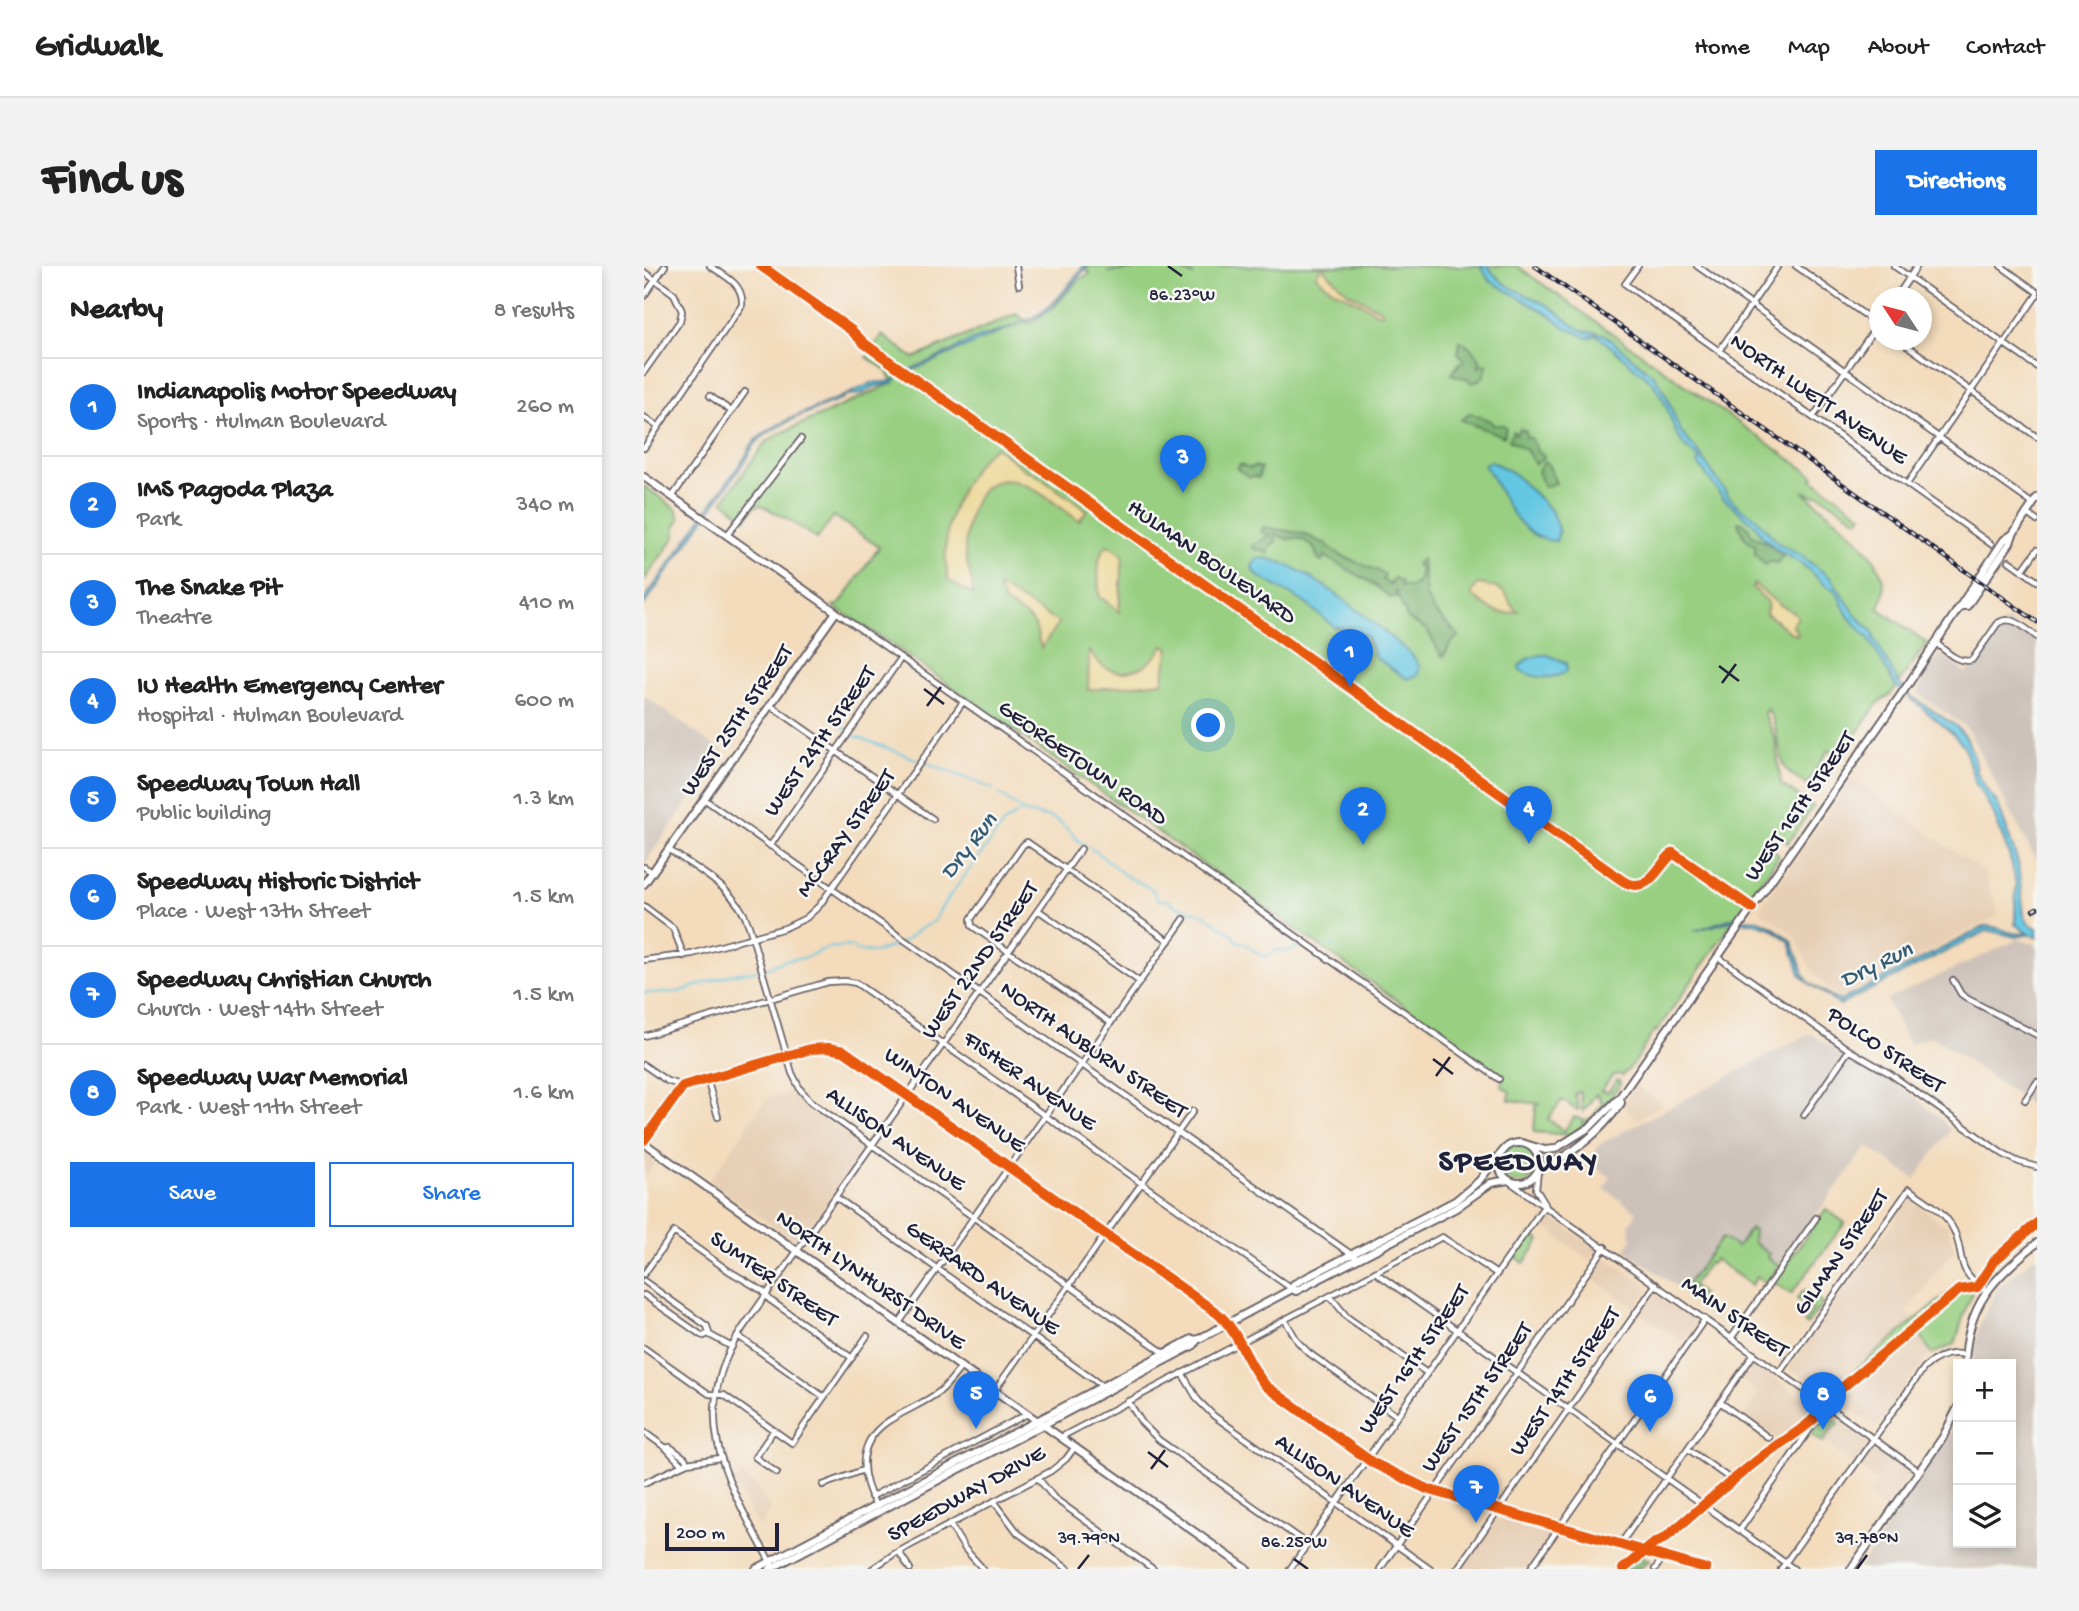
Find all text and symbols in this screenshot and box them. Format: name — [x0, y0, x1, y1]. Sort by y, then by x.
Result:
text: Gridwalk — [35, 29, 160, 67]
text: Home — [1694, 34, 1750, 63]
text: Map — [1788, 34, 1830, 63]
text: About — [1868, 34, 1928, 63]
text: Contact — [1966, 34, 2044, 63]
button: Directions — [1875, 150, 2037, 215]
text: Find us — [42, 153, 182, 211]
text: 86.23°W — [1149, 286, 1215, 307]
north arrow — [1869, 287, 1932, 350]
text: Nearby — [70, 294, 163, 329]
text: 8 results — [494, 298, 574, 325]
street label: NORTH LUETT AVENUE — [1724, 328, 1913, 472]
text: Indianapolis Motor Speedway — [137, 378, 456, 409]
text: 1 — [88, 394, 98, 421]
text: 260 m — [516, 394, 574, 421]
text: Sports · Hulman Boulevard — [137, 409, 385, 436]
pin: 3 — [1160, 435, 1206, 493]
text: IMS Pagoda Plaza — [137, 476, 333, 507]
text: 2 — [87, 492, 99, 519]
text: 340 m — [516, 492, 574, 519]
street label: HULMAN BOULEVARD — [1121, 495, 1301, 632]
text: Park — [137, 507, 181, 534]
text: The Snake Pit — [137, 574, 281, 605]
text: 3 — [87, 590, 99, 617]
text: 410 m — [519, 590, 574, 617]
text: Theatre — [137, 605, 212, 632]
pin: 1 — [1327, 629, 1373, 687]
street label: WEST 25TH STREET — [676, 639, 801, 802]
street label: WEST 24TH STREET — [759, 661, 884, 822]
text: IU Health Emergency Center — [137, 672, 442, 703]
text: 4 — [88, 688, 98, 715]
text: 600 m — [514, 688, 574, 715]
street label: GEORGETOWN ROAD — [992, 695, 1173, 833]
text: Hospital · Hulman Boulevard — [137, 703, 403, 730]
your location — [1191, 708, 1225, 742]
street label: WEST 16TH STREET — [1739, 726, 1863, 887]
street label: MCCRAY STREET — [791, 764, 903, 903]
text: Speedway Town Hall — [137, 770, 360, 801]
text: 5 — [87, 786, 99, 813]
text: 1.3 km — [514, 786, 574, 813]
pin: 4 — [1506, 786, 1552, 844]
pin: 2 — [1340, 787, 1386, 845]
text: Public building — [137, 801, 271, 828]
water label: Dry Run — [935, 807, 1005, 886]
text: Speedway Historic District — [137, 868, 419, 899]
street label: WEST 22ND STREET — [917, 876, 1046, 1045]
text: 6 — [87, 884, 99, 911]
text: 1.5 km — [513, 884, 574, 911]
text: Place · West 13th Street — [137, 899, 370, 926]
water label: Dry Run — [1836, 936, 1918, 996]
text: Speedway Christian Church — [137, 966, 431, 997]
street label: NORTH AUBURN STREET — [994, 976, 1193, 1126]
text: 7 — [87, 982, 99, 1009]
text: 1.5 km — [513, 982, 574, 1009]
text: Church · West 14th Street — [137, 997, 382, 1024]
street label: POLCO STREET — [1820, 1001, 1950, 1101]
street label: FISHER AVENUE — [956, 1026, 1102, 1139]
street label: WINTON AVENUE — [878, 1042, 1031, 1161]
text: Speedway War Memorial — [137, 1064, 408, 1095]
text: 8 — [87, 1080, 99, 1107]
text: 1.6 km — [514, 1080, 574, 1107]
street label: ALLISON AVENUE — [820, 1082, 971, 1199]
text: Park · West 11th Street — [137, 1095, 361, 1122]
district label: SPEEDWAY — [1439, 1147, 1599, 1182]
button: Save — [70, 1162, 315, 1227]
button: Share — [329, 1162, 574, 1227]
street label: GILMAN STREET — [1789, 1184, 1896, 1321]
street label: NORTH LYNHURST DRIVE — [770, 1205, 971, 1358]
street label: GERRARD AVENUE — [900, 1216, 1066, 1343]
street label: SUMTER STREET — [704, 1226, 843, 1335]
street label: MAIN STREET — [1675, 1271, 1794, 1365]
street label: WEST 16TH STREET — [1353, 1279, 1477, 1440]
street label: WEST 14TH STREET — [1505, 1301, 1628, 1462]
street label: WEST 15TH STREET — [1416, 1317, 1540, 1478]
map controls — [1953, 1359, 2016, 1548]
button: + — [1953, 1359, 2016, 1422]
pin: 5 — [953, 1371, 999, 1429]
pin: 8 — [1800, 1372, 1846, 1430]
pin: 6 — [1627, 1374, 1673, 1432]
button: − — [1953, 1422, 2016, 1485]
street label: ALLISON AVENUE — [1269, 1429, 1420, 1546]
street label: SPEEDWAY DRIVE — [884, 1440, 1052, 1549]
pin: 7 — [1453, 1465, 1499, 1523]
button: layers — [1953, 1485, 2016, 1548]
scale bar — [665, 1520, 779, 1552]
text: 200 m — [676, 1523, 725, 1546]
text: 39.79°N — [1057, 1529, 1120, 1550]
text: 39.78°N — [1834, 1529, 1899, 1550]
text: 86.25°W — [1261, 1533, 1327, 1554]

